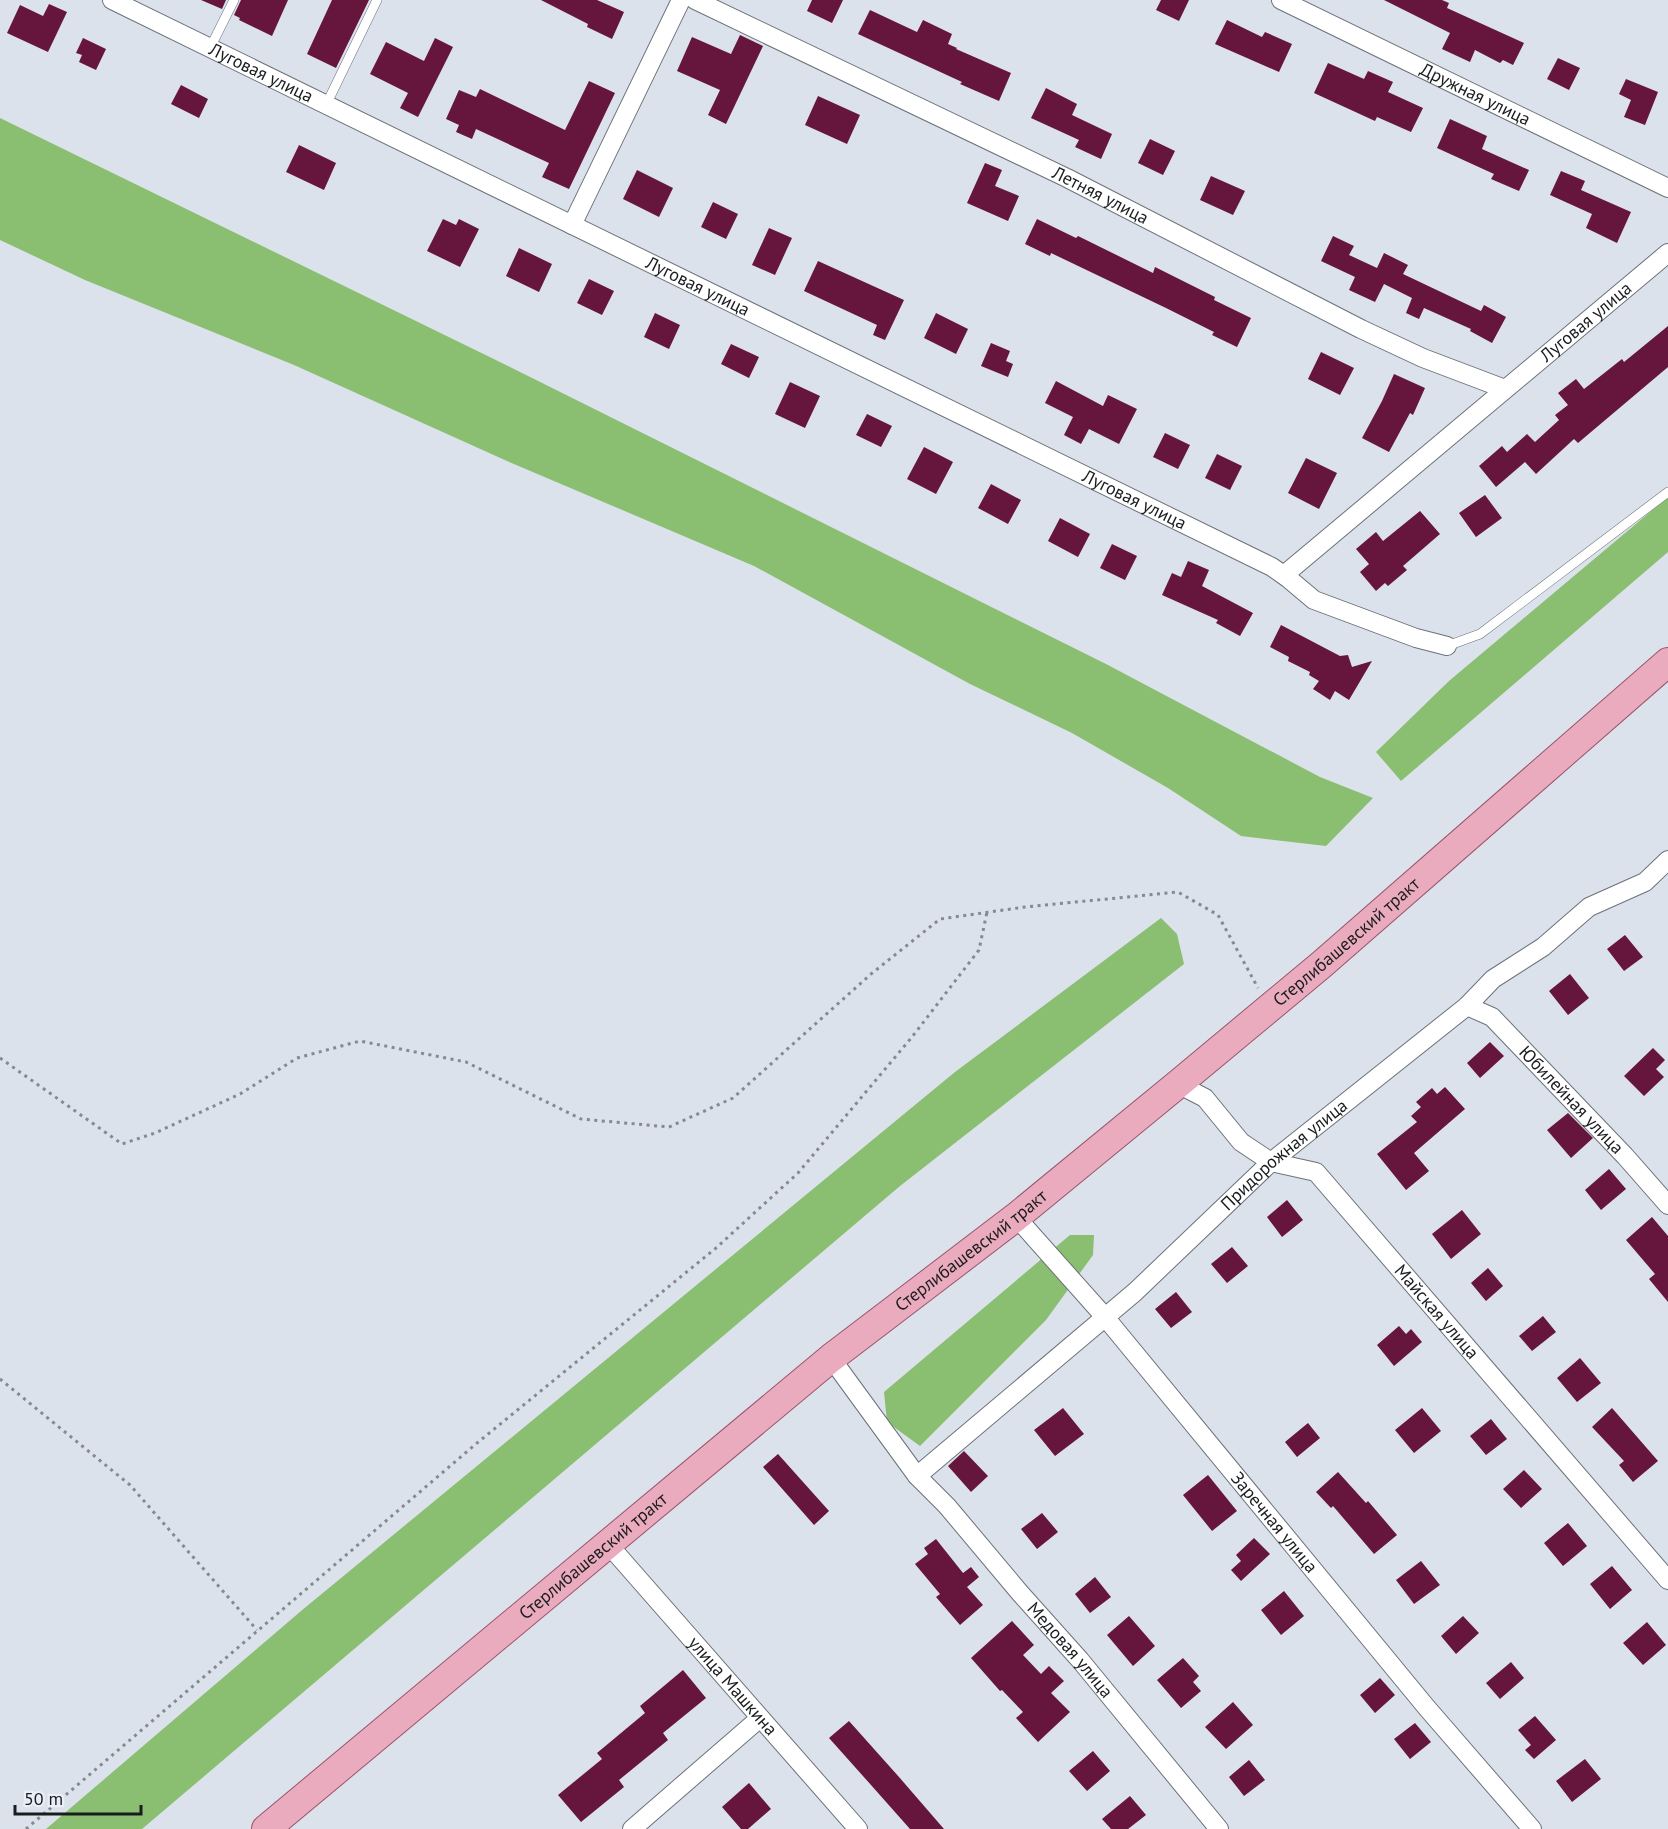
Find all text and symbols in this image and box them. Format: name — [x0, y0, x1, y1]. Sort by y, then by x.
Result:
street label: Луговая улица — [205, 37, 317, 108]
street label: Дружная улица — [1417, 57, 1534, 130]
street label: Летняя улица — [1048, 160, 1153, 229]
street label: Луговая улица — [641, 250, 754, 321]
street label: Луговая улица — [1534, 276, 1636, 367]
street label: Луговая улица — [1078, 464, 1190, 534]
street label: Стерлибашевский тракт — [1268, 872, 1425, 1011]
street label: Юбилейная улица — [1514, 1040, 1629, 1159]
street label: Придорожная улица — [1215, 1094, 1352, 1215]
street label: Стерлибашевский тракт — [890, 1184, 1052, 1316]
street label: Майская улица — [1390, 1259, 1484, 1364]
street label: Заречная улица — [1226, 1467, 1323, 1577]
street label: Стерлибашевский тракт — [514, 1487, 672, 1624]
street label: Медовая улица — [1023, 1597, 1118, 1702]
street label: улица Машкина — [683, 1631, 783, 1740]
scale bar — [15, 1778, 141, 1816]
text: 50 m — [24, 1787, 63, 1810]

